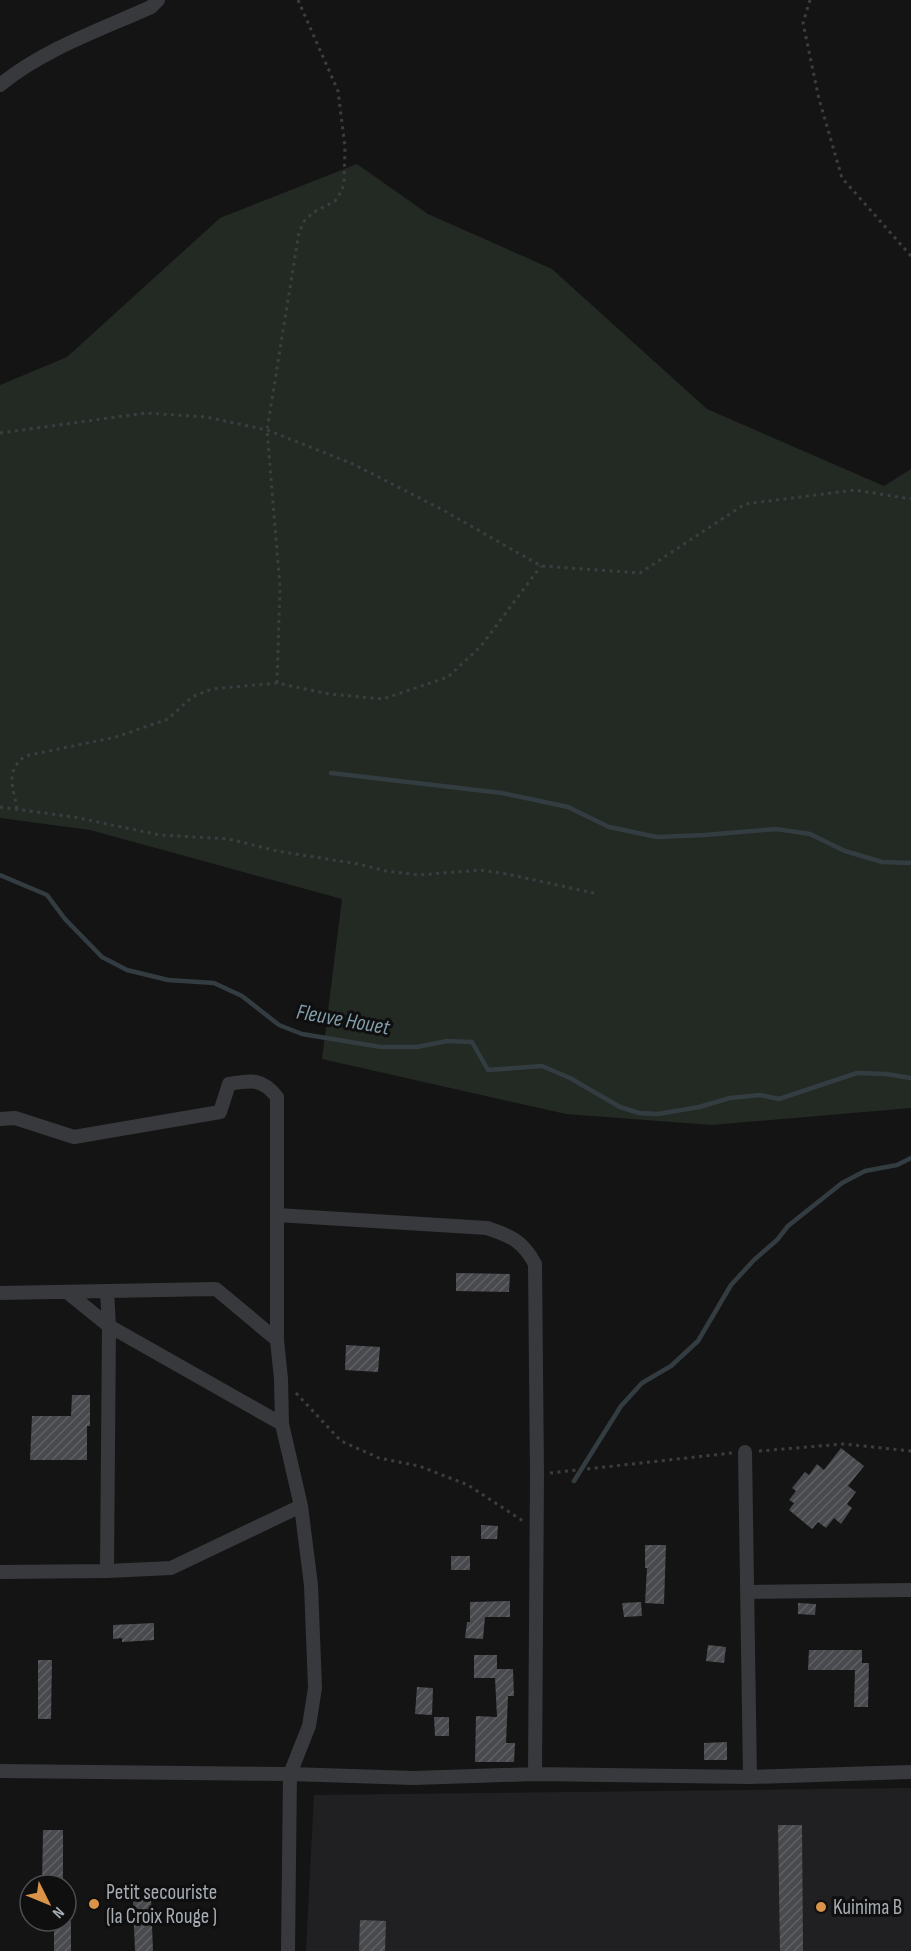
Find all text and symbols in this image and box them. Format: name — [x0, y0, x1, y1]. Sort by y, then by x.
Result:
water label: Fleuve Houet — [294, 999, 393, 1042]
north arrow — [18, 1873, 78, 1933]
place label: Petit secouriste (la Croix Rouge ) — [106, 1880, 217, 1929]
place label: Kuinima B — [833, 1895, 902, 1920]
marker: Petit secouriste (la Croix Rouge ) — [87, 1897, 101, 1911]
marker: Kuinima B — [814, 1900, 828, 1914]
text: N — [48, 1903, 68, 1922]

